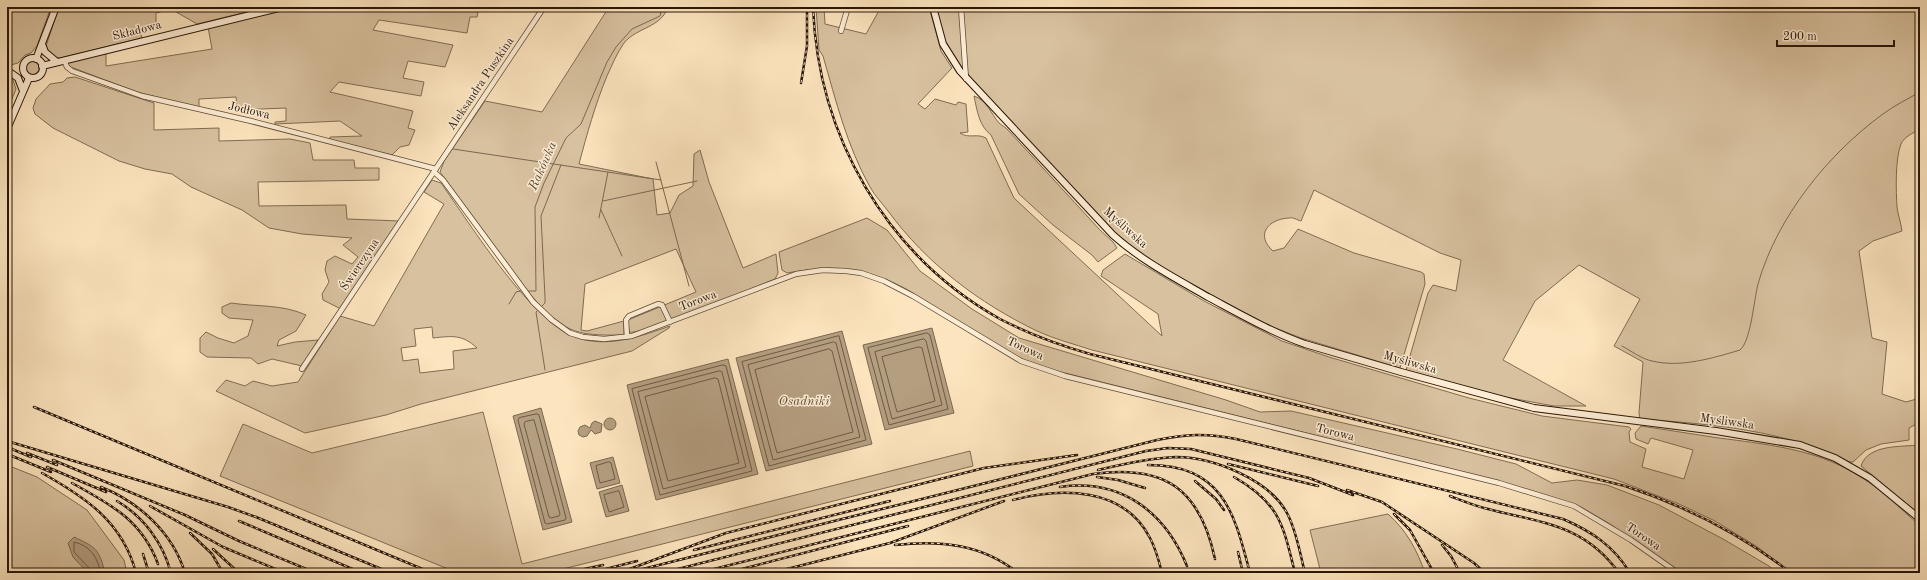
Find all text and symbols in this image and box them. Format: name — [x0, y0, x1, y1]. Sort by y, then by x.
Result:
street label: Składowa — [111, 19, 163, 43]
scale bar — [1777, 22, 1894, 48]
text: 200 m — [1783, 31, 1817, 43]
street label: Aleksandra Puszkina — [445, 35, 517, 133]
street label: Jodłowa — [227, 100, 271, 122]
water label: Rakówka — [526, 140, 559, 193]
street label: Myśliwska — [1101, 205, 1149, 251]
street label: Świerczyna — [335, 235, 382, 293]
street label: Torowa — [678, 288, 719, 314]
street label: Torowa — [1005, 335, 1045, 363]
street label: Myśliwska — [1382, 350, 1438, 376]
water label: Osadniki — [778, 395, 830, 408]
street label: Myśliwska — [1699, 412, 1755, 432]
street label: Torowa — [1315, 422, 1356, 444]
street label: Torowa — [1623, 521, 1663, 553]

